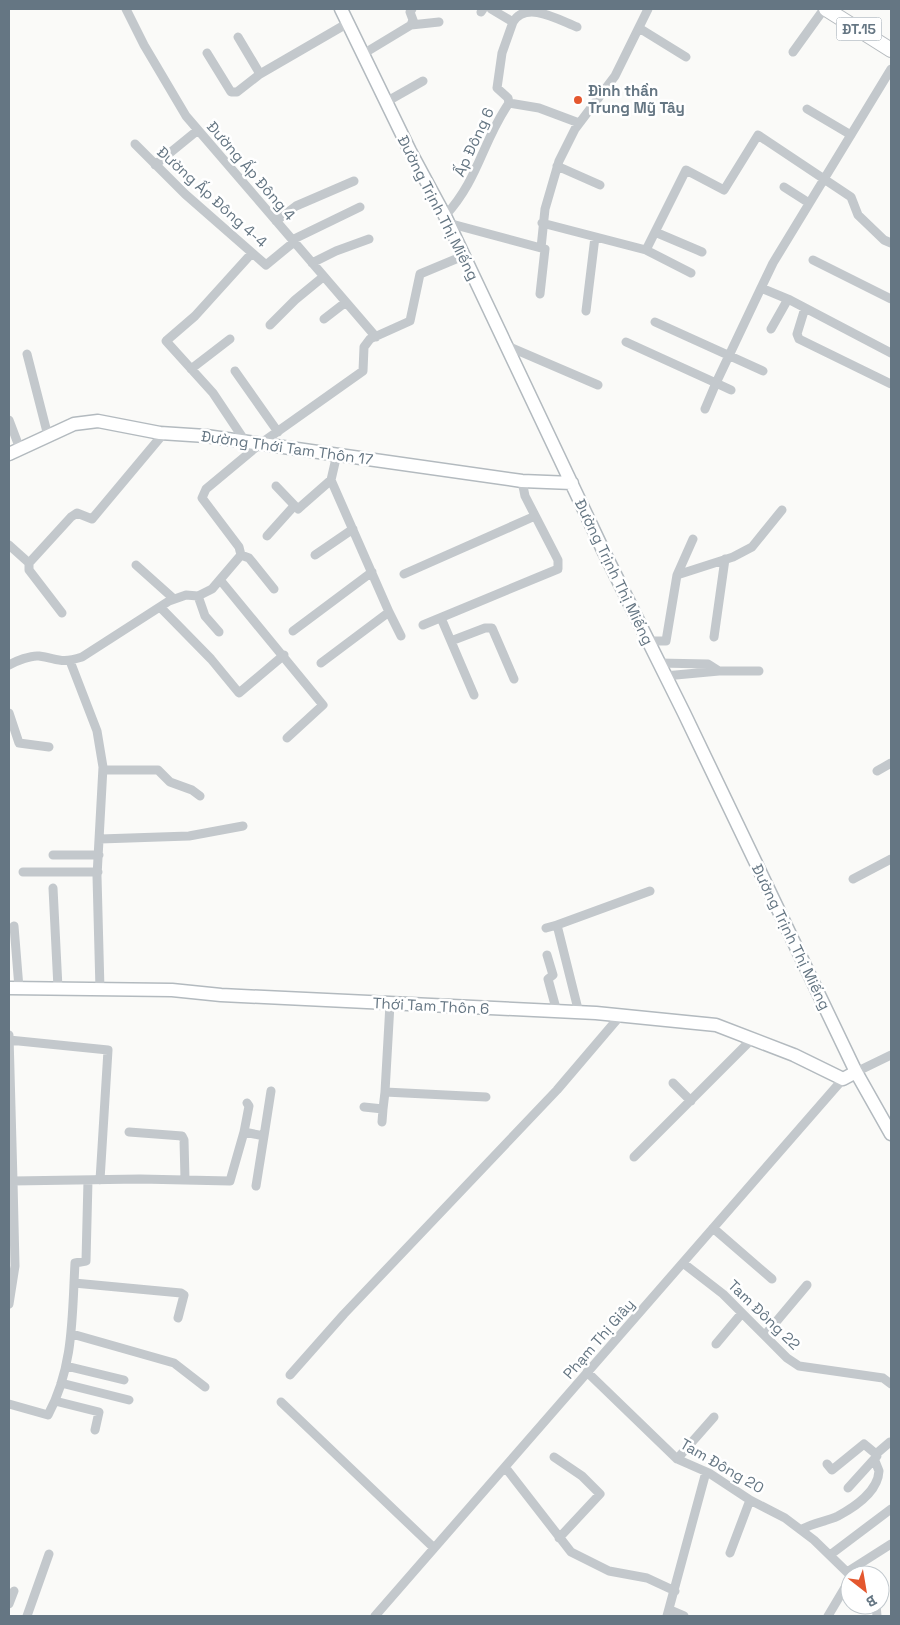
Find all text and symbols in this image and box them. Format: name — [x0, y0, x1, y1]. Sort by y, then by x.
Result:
road number: ĐT.15 — [836, 18, 882, 40]
place label: Đình thần Trung Mỹ Tây — [588, 81, 685, 117]
marker: Đình thần Trung Mỹ Tây — [572, 94, 584, 106]
street label: Ấp Đông 6 — [448, 104, 498, 179]
street label: Đường Ấp Đông 4 — [203, 116, 301, 224]
street label: Đường Trịnh Thị Miếng — [394, 132, 483, 283]
street label: Đường Ấp Đông 4-4 — [153, 141, 272, 251]
street label: Đường Thới Tam Thôn 17 — [200, 426, 374, 469]
street label: Đường Trịnh Thị Miếng — [571, 496, 658, 648]
street label: Đường Trịnh Thị Miếng — [748, 861, 835, 1013]
street label: Thới Tam Thôn 6 — [372, 993, 490, 1018]
street label: Tam Đông 22 — [724, 1276, 804, 1354]
street label: Phạm Thị Giây — [559, 1295, 639, 1383]
street label: Tam Đông 20 — [677, 1434, 767, 1497]
north arrow — [840, 1565, 890, 1615]
text: B — [863, 1591, 880, 1611]

